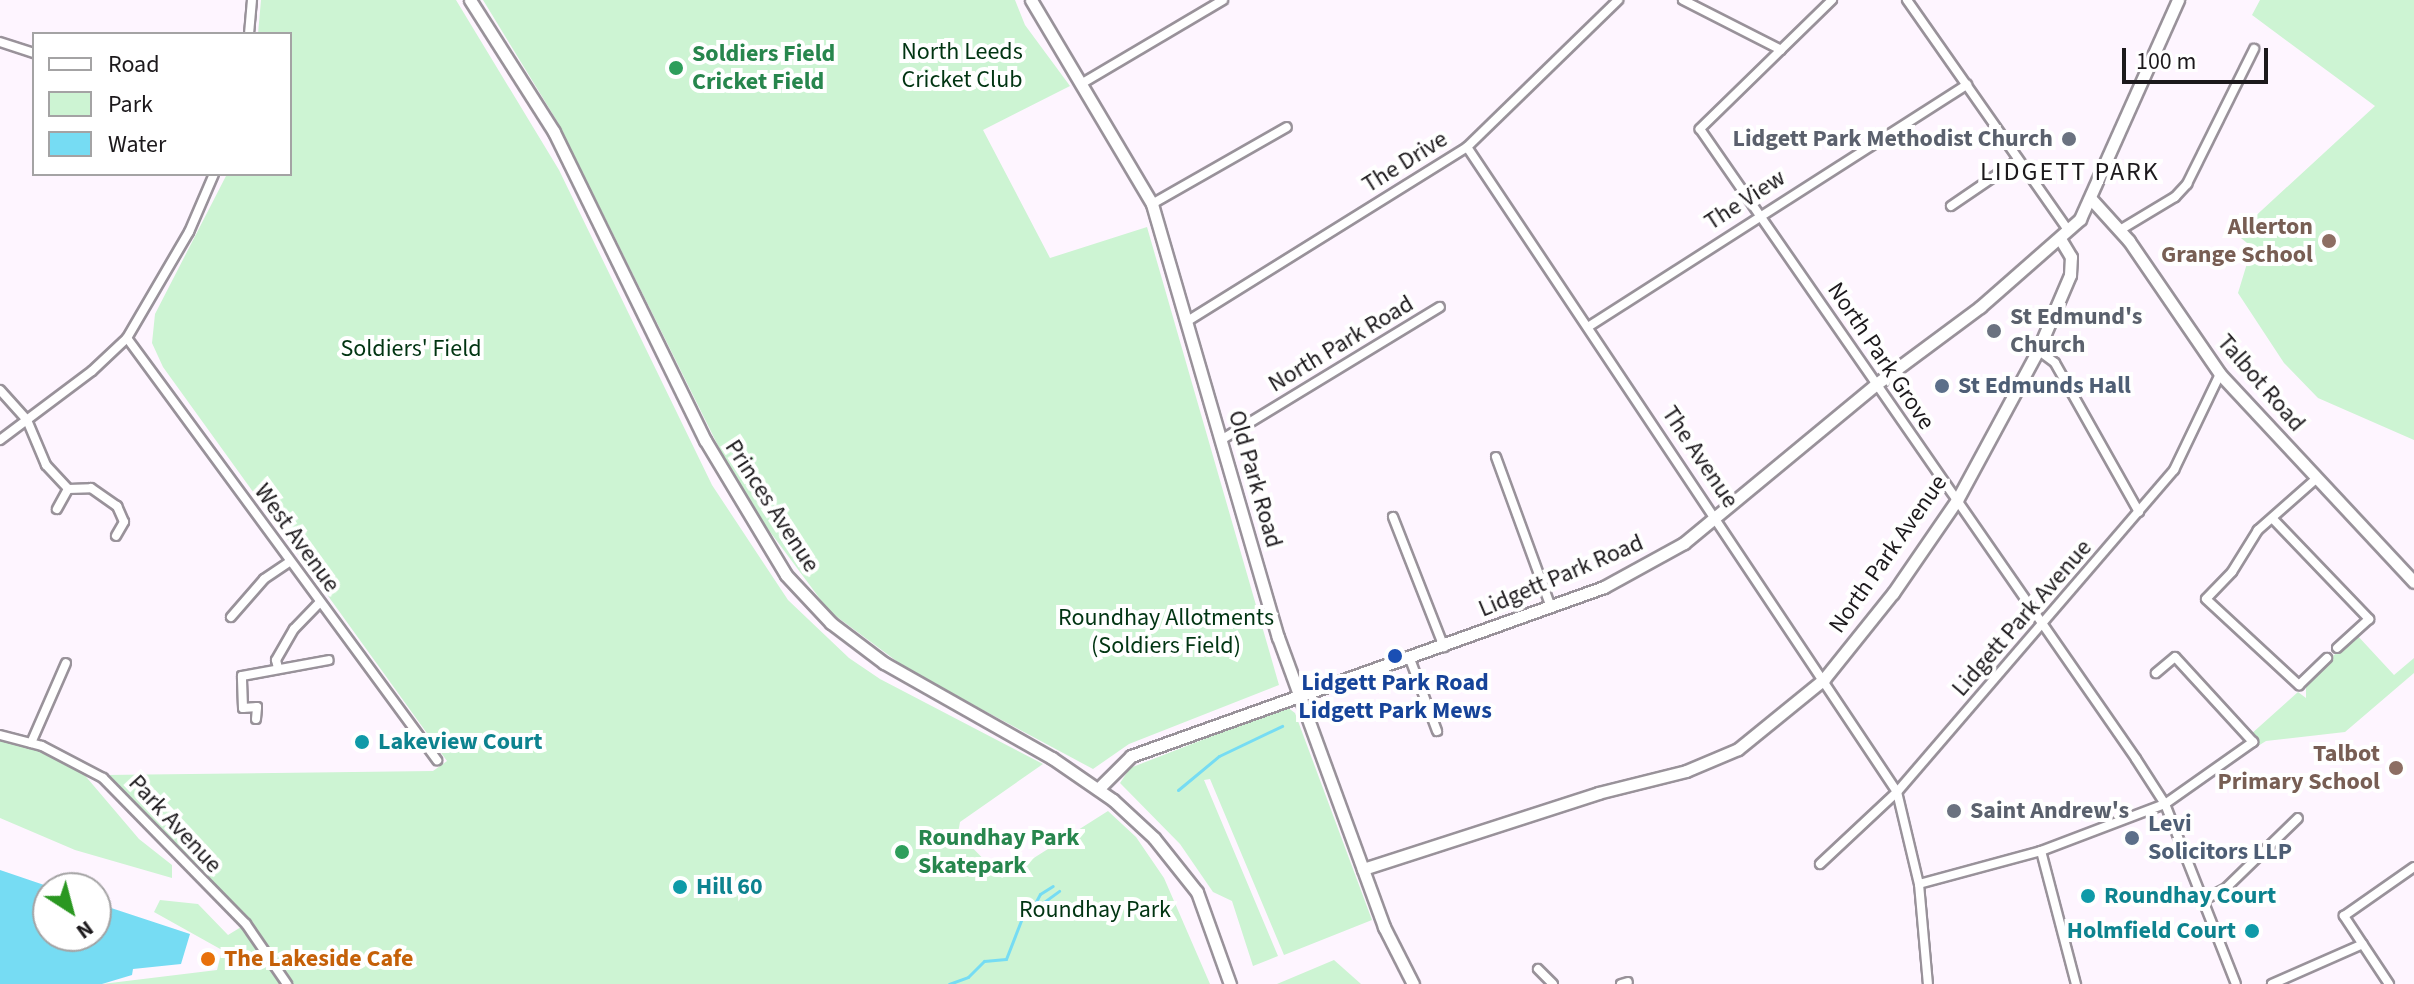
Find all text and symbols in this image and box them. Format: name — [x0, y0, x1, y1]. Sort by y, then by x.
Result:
legend — [32, 32, 292, 176]
scale bar — [2126, 32, 2272, 82]
park label: North Leeds Cricket Club — [901, 38, 1023, 94]
place label: Soldiers Field Cricket Field — [692, 40, 835, 96]
text: 100 m — [2136, 44, 2196, 79]
text: Road — [108, 47, 160, 82]
marker: Soldiers Field Cricket Field — [667, 59, 685, 77]
text: Park — [108, 87, 153, 122]
street label: The Drive — [1357, 125, 1453, 199]
place label: Lidgett Park Methodist Church — [1732, 125, 2053, 153]
text: Water — [108, 127, 166, 162]
marker: Lidgett Park Methodist Church — [2060, 130, 2078, 148]
district label: LIDGETT PARK — [1980, 156, 2160, 188]
street label: The View — [1699, 163, 1791, 237]
place label: Allerton Grange School — [2161, 213, 2313, 269]
marker: Allerton Grange School — [2320, 232, 2338, 250]
street label: North Park Grove — [1821, 277, 1941, 435]
street label: North Park Road — [1263, 289, 1419, 399]
place label: St Edmund's Church — [2010, 303, 2142, 359]
marker: St Edmund's Church — [1985, 322, 2003, 340]
street label: Talbot Road — [2211, 328, 2311, 438]
park label: Soldiers' Field — [340, 335, 482, 363]
place label: St Edmunds Hall — [1958, 372, 2131, 400]
marker: St Edmunds Hall — [1933, 377, 1951, 395]
street label: The Avenue — [1655, 401, 1745, 513]
street label: Old Park Road — [1222, 407, 1288, 551]
street label: Princes Avenue — [719, 434, 825, 578]
street label: North Park Avenue — [1823, 469, 1953, 639]
street label: West Avenue — [248, 478, 346, 598]
street label: Lidgett Park Road — [1474, 528, 1648, 624]
street label: Lidgett Park Avenue — [1946, 534, 2098, 702]
park label: Roundhay Allotments (Soldiers Field) — [1058, 604, 1274, 660]
marker: Lidgett Park Road Lidgett Park Mews — [1386, 647, 1404, 665]
place label: Lidgett Park Road Lidgett Park Mews — [1298, 669, 1492, 725]
place label: Lakeview Court — [378, 728, 542, 756]
marker: Lakeview Court — [353, 733, 371, 751]
place label: Talbot Primary School — [2217, 740, 2380, 796]
marker: Talbot Primary School — [2387, 759, 2405, 777]
street label: Park Avenue — [122, 769, 228, 879]
place label: Saint Andrew's — [1970, 797, 2129, 825]
marker: Saint Andrew's — [1945, 802, 1963, 820]
place label: Levi Solicitors LLP — [2148, 810, 2292, 866]
place label: Roundhay Park Skatepark — [918, 824, 1079, 880]
marker: Levi Solicitors LLP — [2123, 829, 2141, 847]
marker: Roundhay Park Skatepark — [893, 843, 911, 861]
north arrow — [32, 872, 112, 952]
place label: Hill 60 — [696, 873, 763, 901]
marker: Hill 60 — [671, 878, 689, 896]
place label: Roundhay Court — [2104, 882, 2276, 910]
marker: Roundhay Court — [2079, 887, 2097, 905]
park label: Roundhay Park — [1019, 896, 1171, 924]
text: N — [70, 913, 100, 947]
place label: Holmfield Court — [2067, 917, 2236, 945]
marker: Holmfield Court — [2243, 922, 2261, 940]
place label: The Lakeside Cafe — [224, 945, 414, 973]
marker: The Lakeside Cafe — [199, 950, 217, 968]

